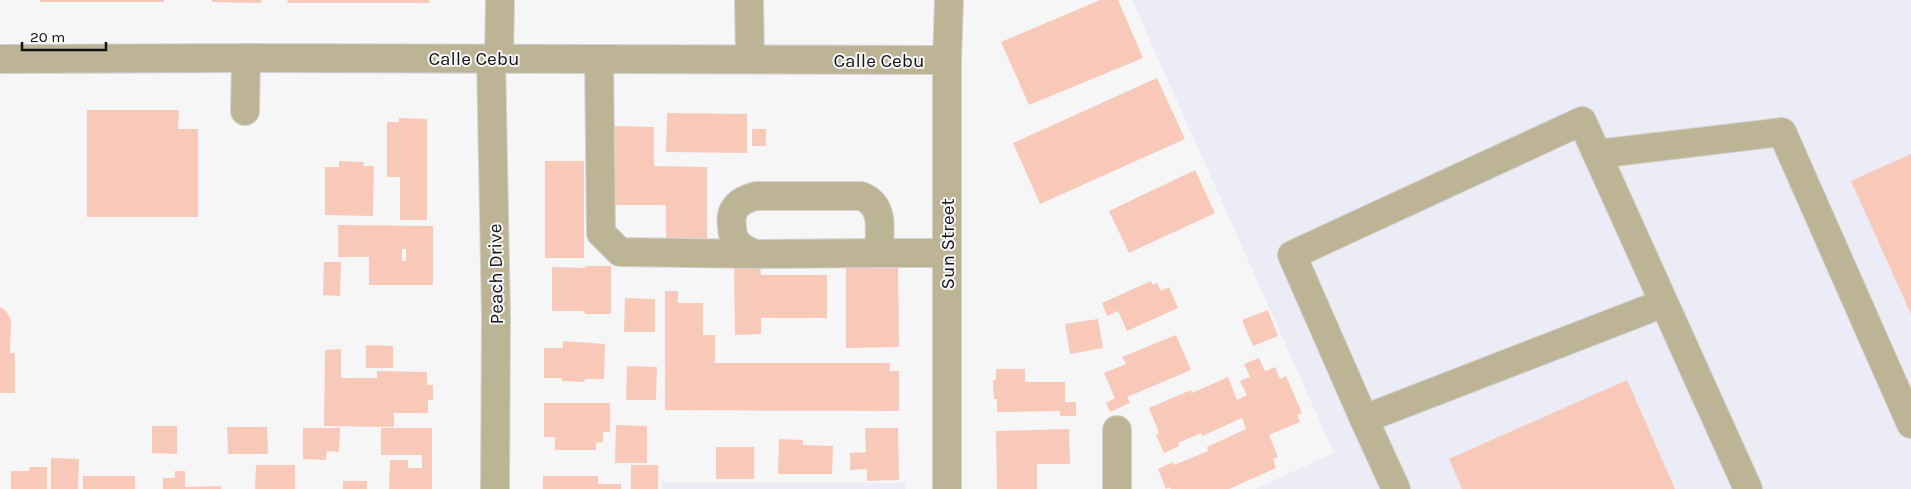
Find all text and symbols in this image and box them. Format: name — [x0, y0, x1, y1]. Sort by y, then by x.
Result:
scale bar — [22, 20, 106, 52]
text: 20 m — [30, 28, 65, 46]
street label: Calle Cebu — [428, 48, 520, 70]
street label: Calle Cebu — [833, 50, 925, 72]
street label: Sun Street — [937, 198, 959, 290]
street label: Peach Drive — [484, 223, 508, 325]

